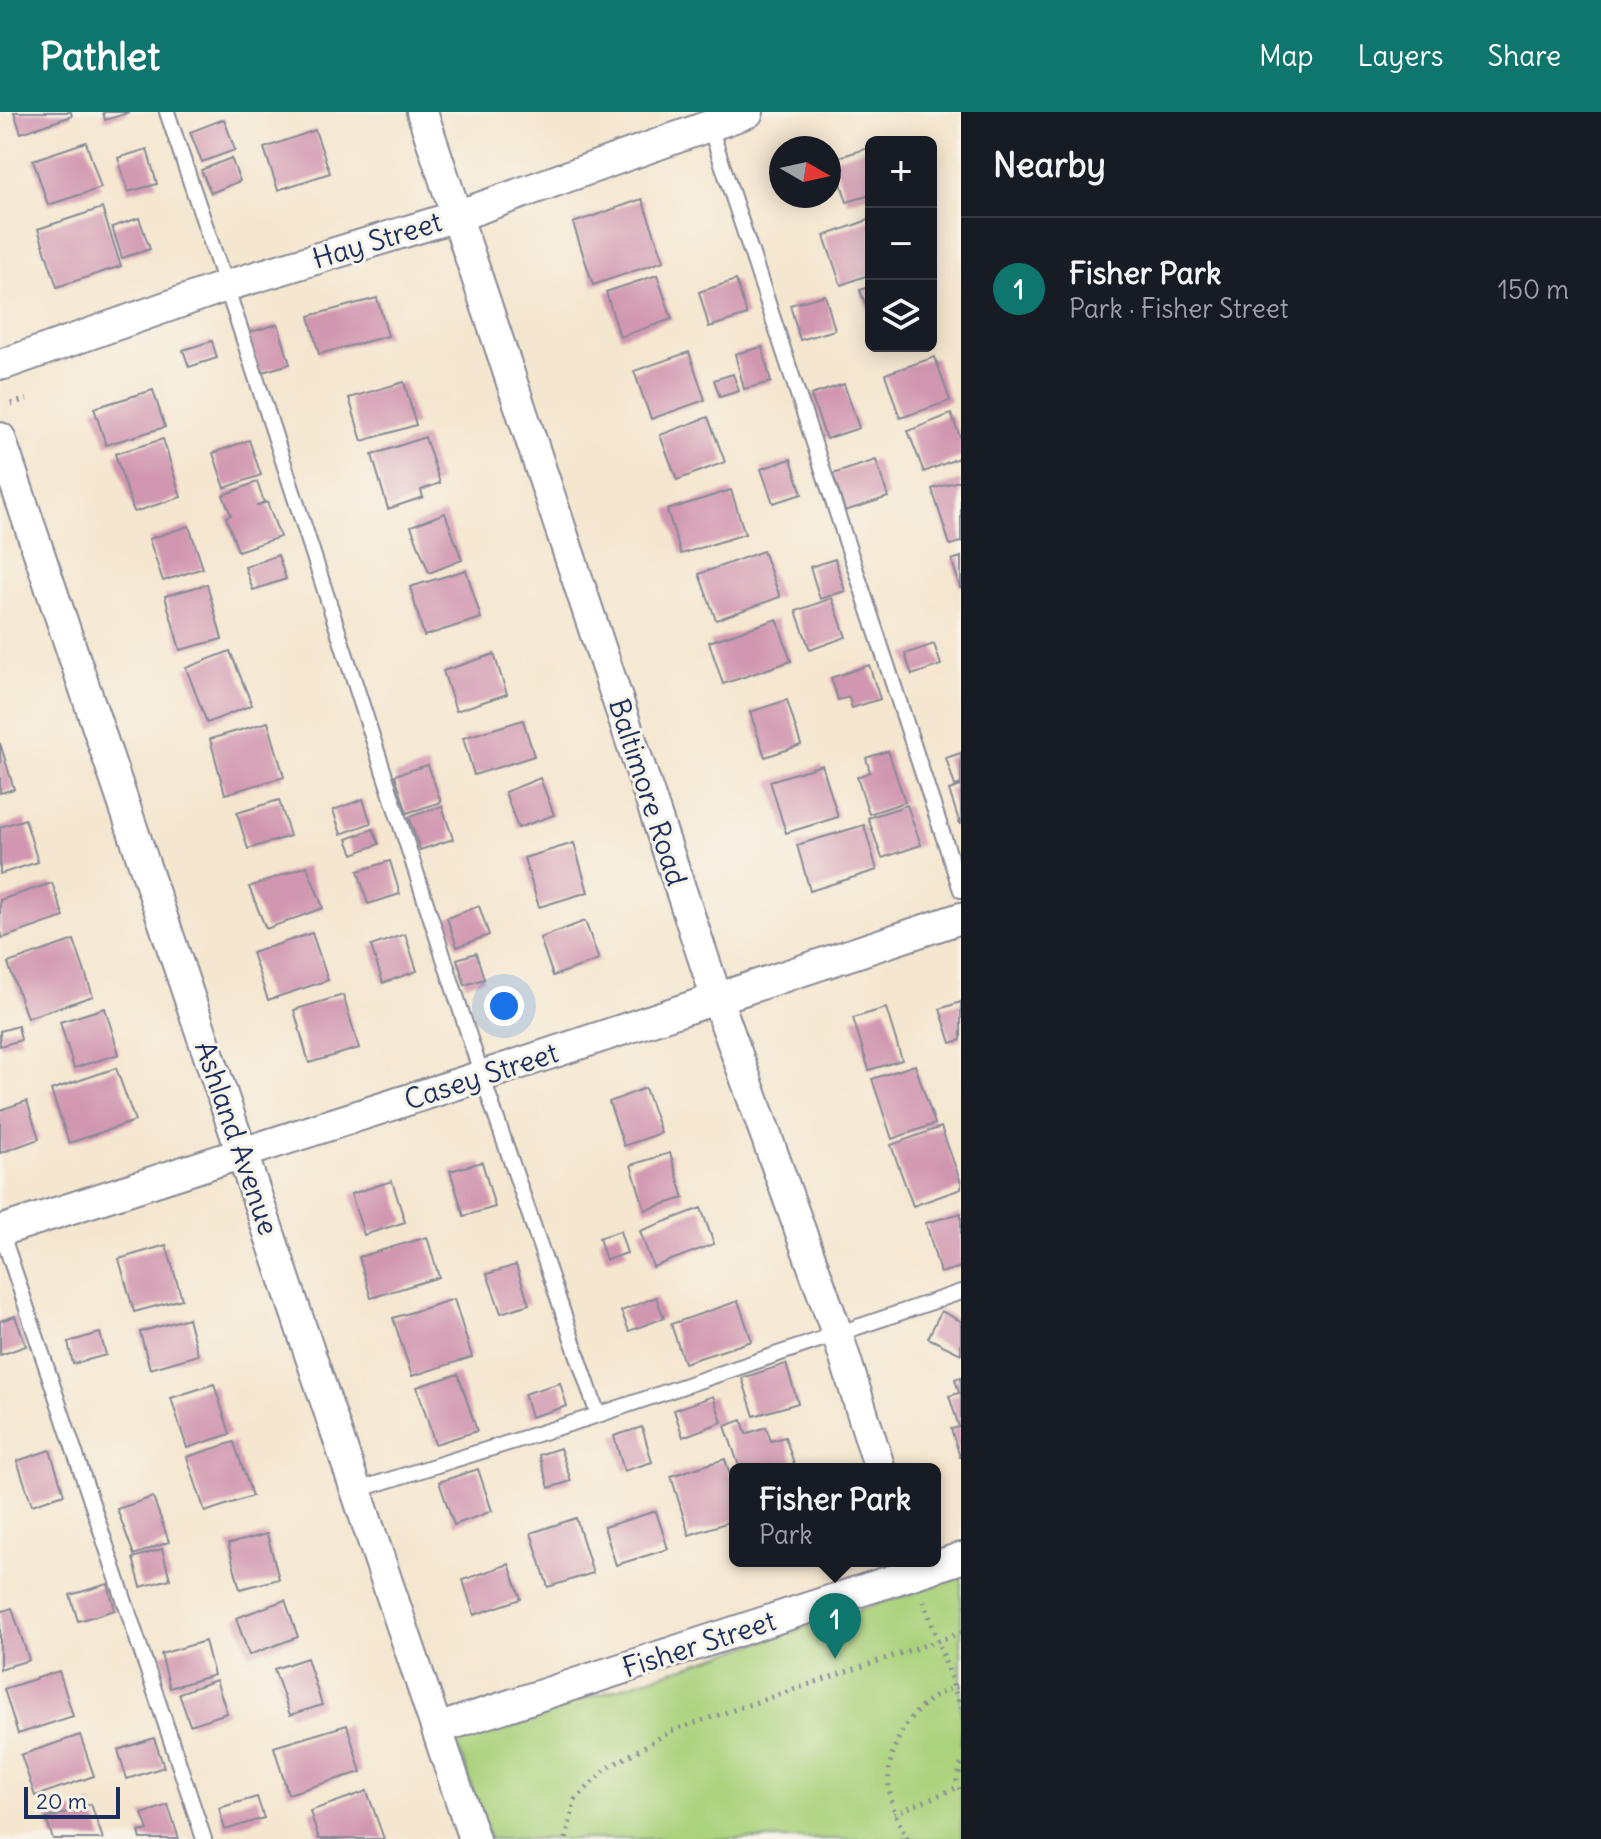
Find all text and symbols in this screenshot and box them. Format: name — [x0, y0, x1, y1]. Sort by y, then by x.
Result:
text: Pathlet — [40, 33, 160, 80]
text: Map — [1259, 38, 1314, 74]
text: Layers — [1358, 38, 1444, 74]
text: Share — [1488, 38, 1561, 74]
north arrow — [769, 136, 841, 208]
map controls — [865, 136, 937, 352]
button: + — [865, 136, 937, 208]
text: Nearby — [993, 143, 1106, 186]
street label: Hay Street — [308, 203, 446, 277]
button: − — [865, 208, 937, 280]
text: Fisher Park — [1069, 254, 1221, 292]
text: 1 — [1014, 273, 1024, 306]
text: 150 m — [1498, 273, 1569, 306]
button: layers — [865, 280, 937, 352]
text: Park · Fisher Street — [1069, 292, 1288, 325]
street label: Baltimore Road — [601, 694, 695, 890]
your location — [484, 986, 524, 1026]
street label: Casey Street — [400, 1034, 562, 1118]
street label: Ashland Avenue — [187, 1036, 287, 1240]
popup — [729, 1463, 941, 1567]
text: Fisher Park — [759, 1480, 911, 1518]
text: Park — [759, 1518, 813, 1551]
pin: 1 — [809, 1593, 861, 1659]
street label: Fisher Street — [618, 1602, 780, 1686]
scale bar — [24, 1783, 120, 1819]
text: 20 m — [36, 1787, 87, 1815]

